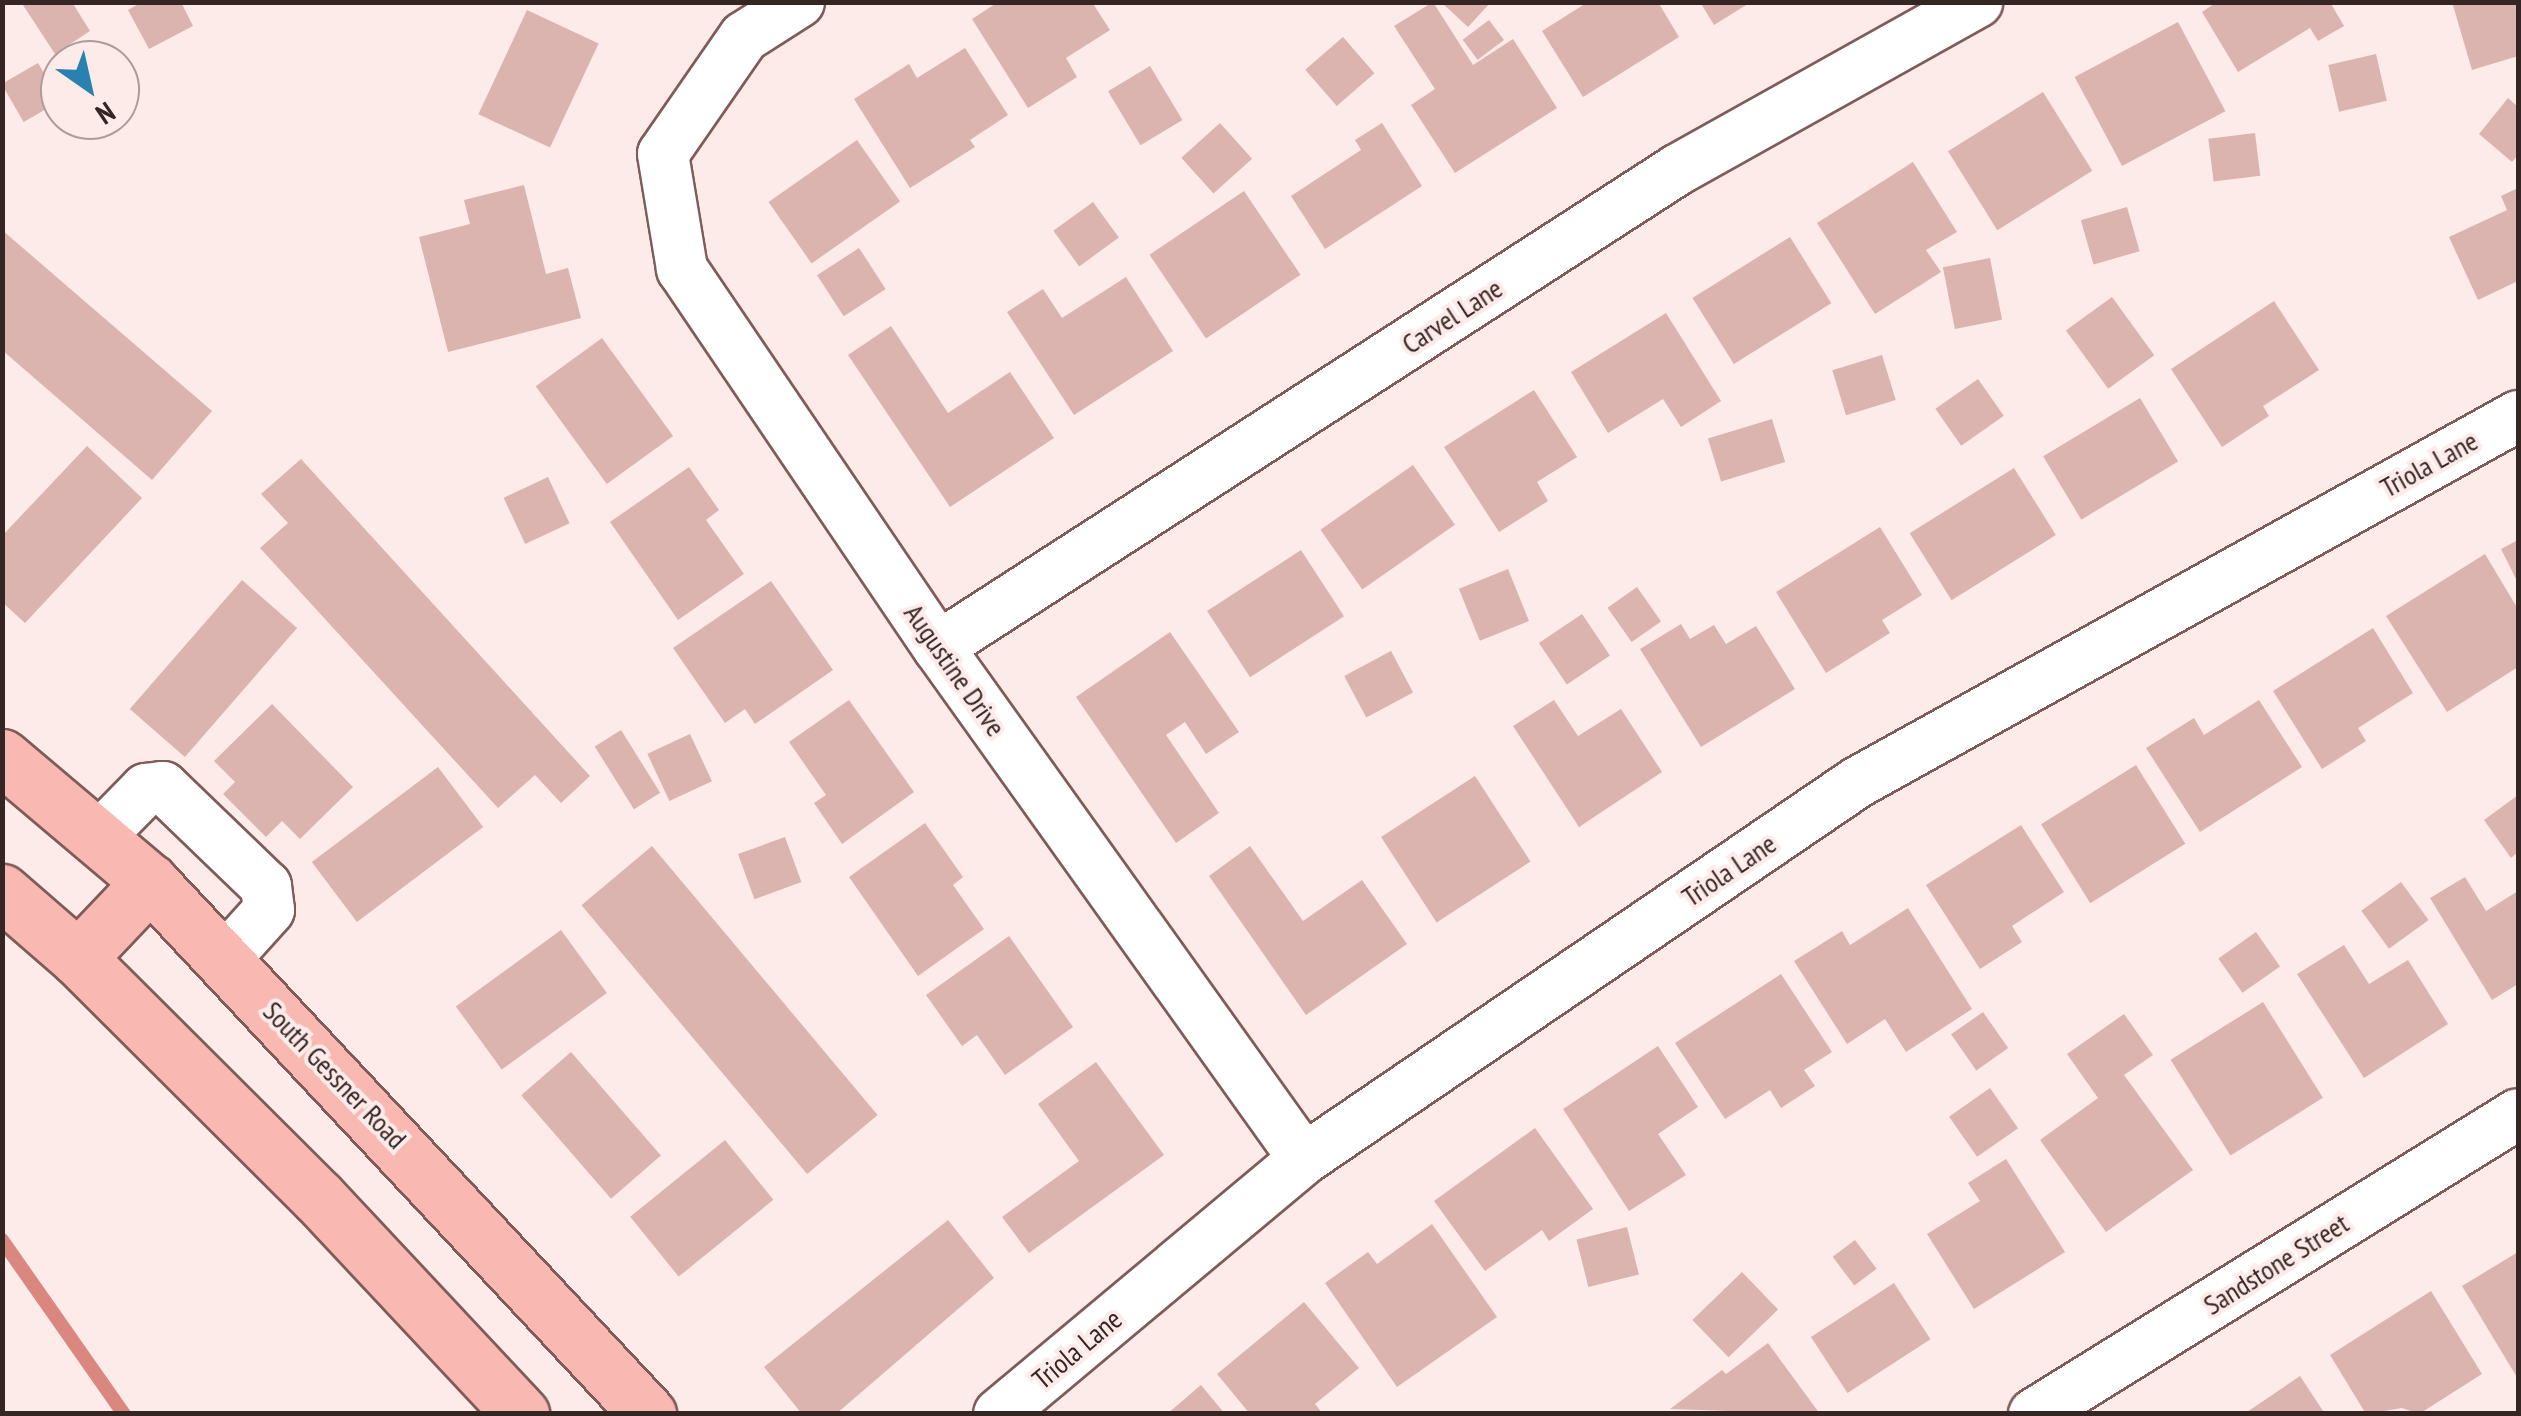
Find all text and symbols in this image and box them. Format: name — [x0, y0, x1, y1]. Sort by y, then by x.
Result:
north arrow — [40, 40, 140, 140]
text: N — [89, 94, 123, 133]
street label: Carvel Lane — [1396, 271, 1508, 361]
street label: Triola Lane — [2375, 424, 2483, 504]
street label: Augustine Drive — [897, 597, 1013, 743]
street label: Triola Lane — [1676, 826, 1782, 914]
street label: South Gessner Road — [256, 994, 414, 1156]
street label: Sandstone Street — [2197, 1206, 2355, 1322]
street label: Triola Lane — [1026, 1302, 1128, 1396]

